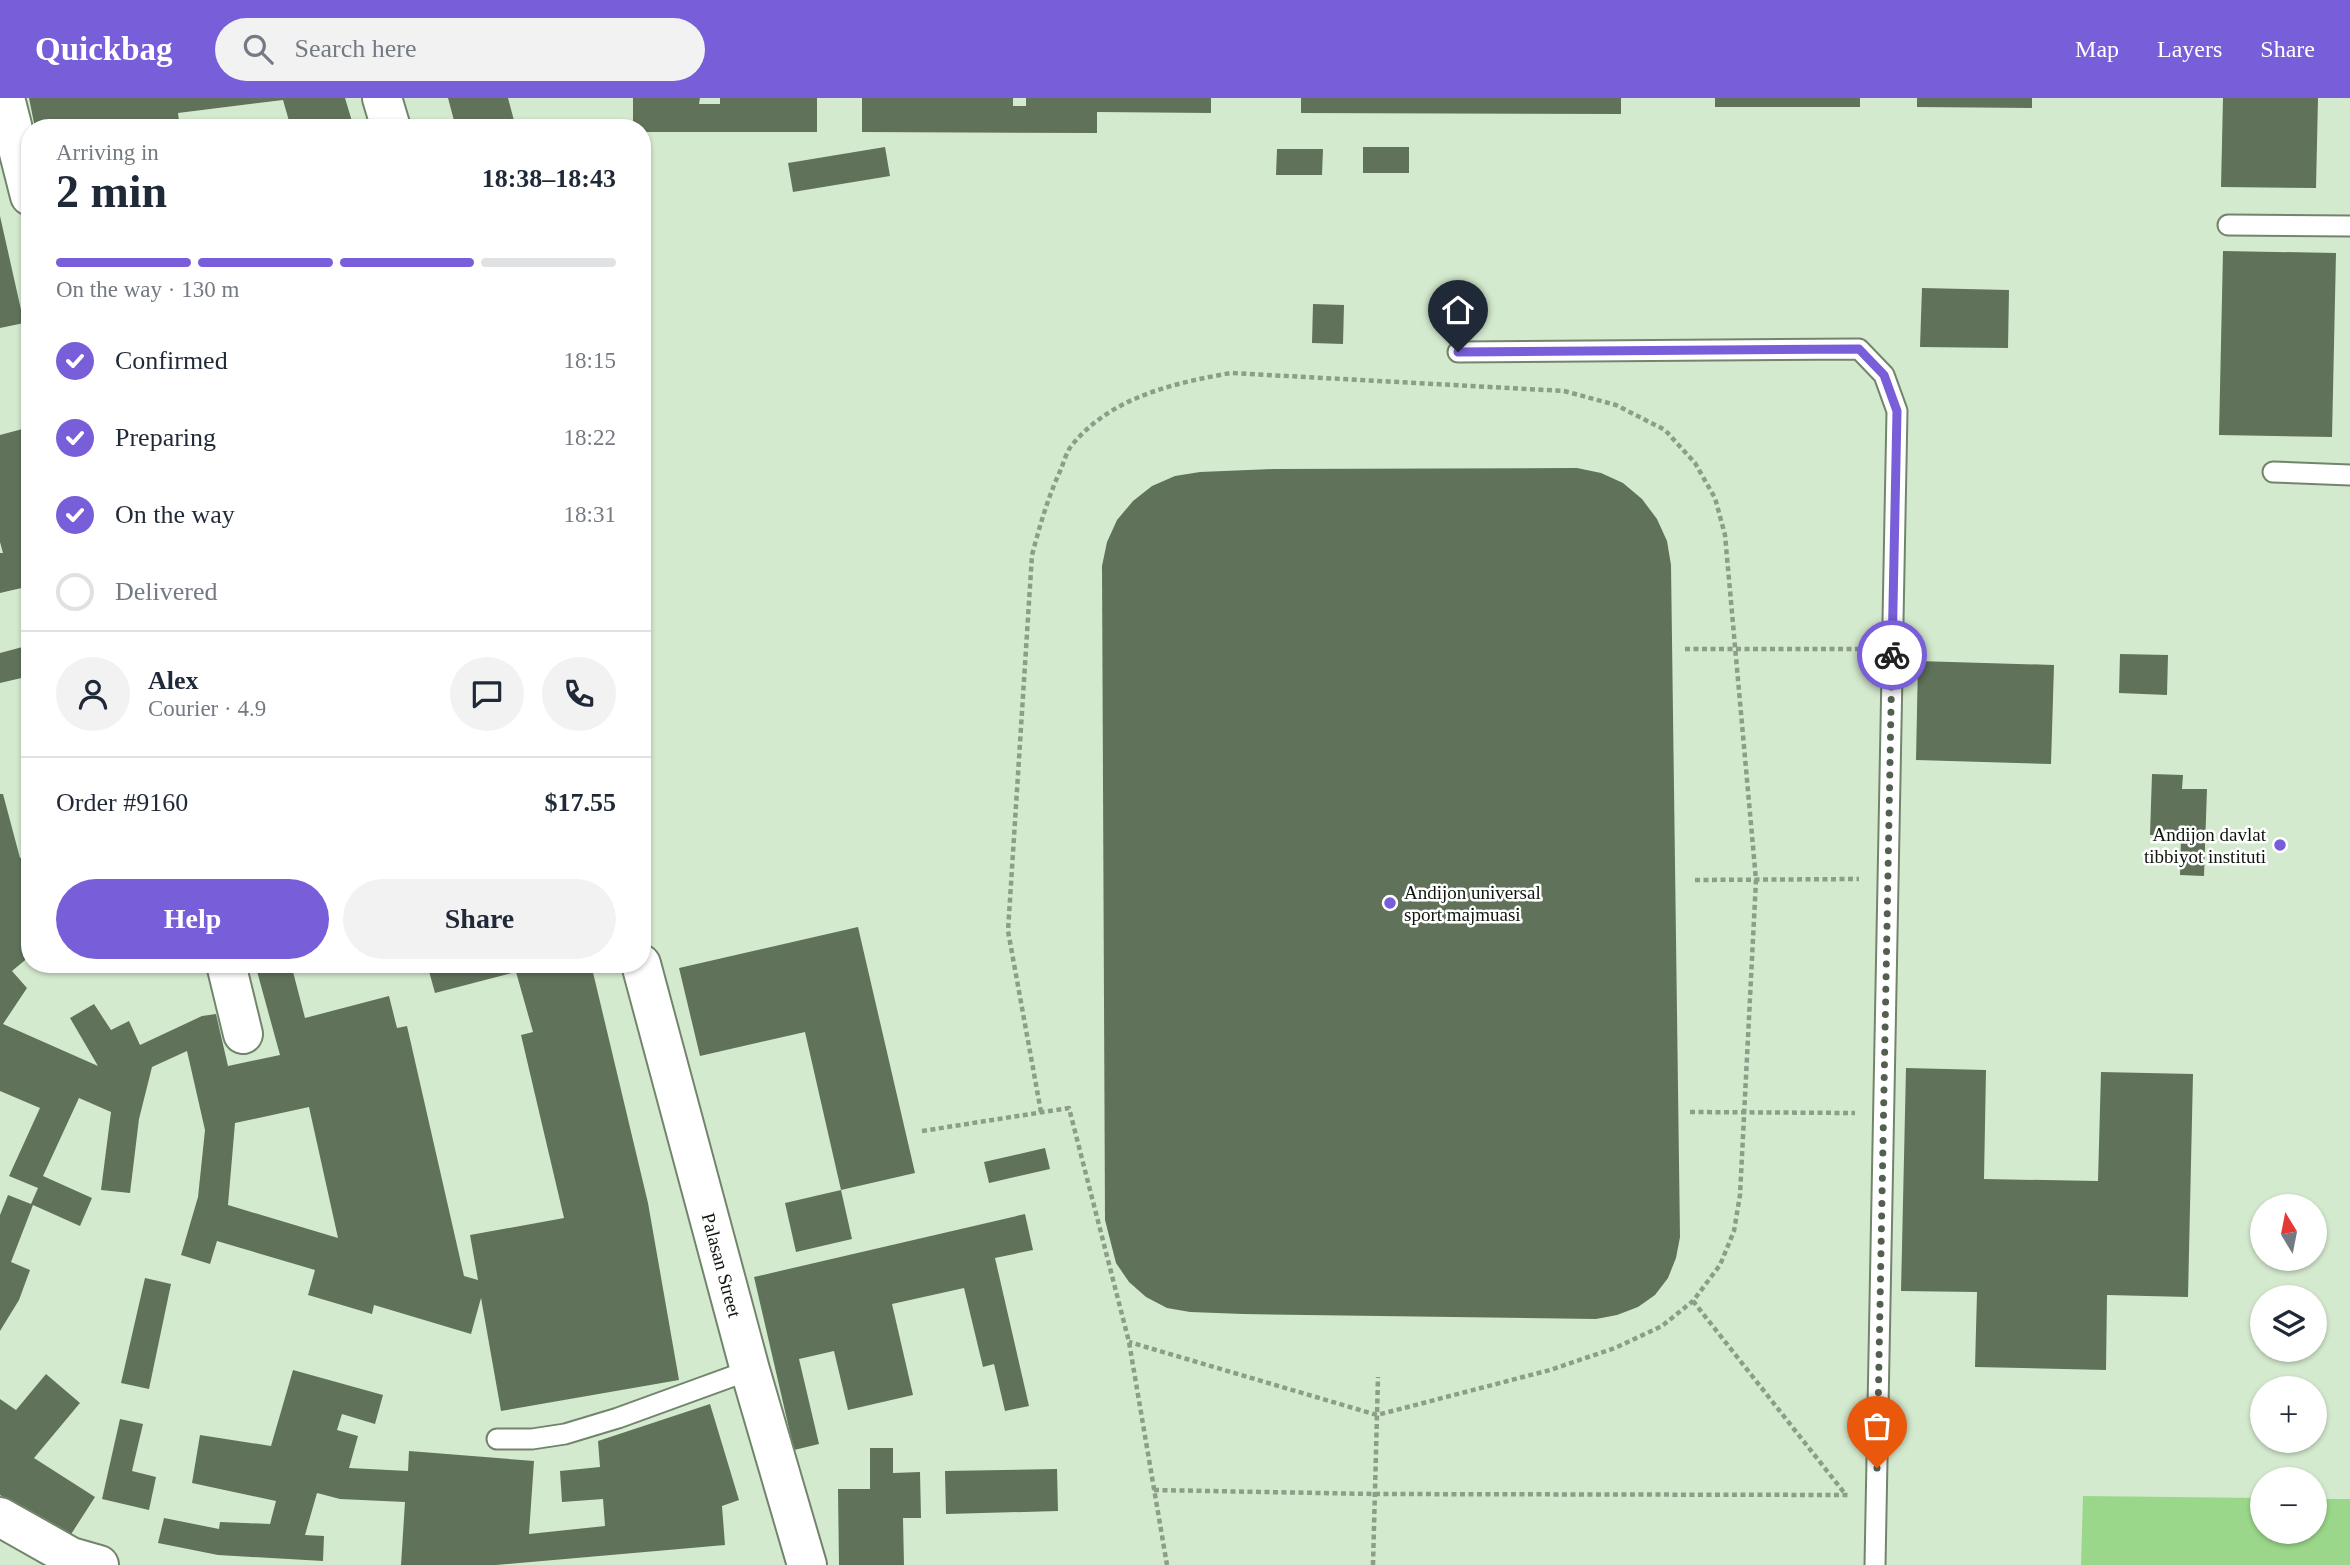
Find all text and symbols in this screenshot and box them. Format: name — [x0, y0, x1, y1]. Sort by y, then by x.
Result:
search box — [215, 18, 705, 81]
icon: search — [239, 30, 277, 68]
text: Quickbag — [35, 31, 173, 67]
text: Search here — [295, 34, 417, 63]
text: Map — [2075, 36, 2119, 62]
text: Layers — [2157, 36, 2222, 62]
text: Share — [2260, 36, 2315, 62]
text: Arriving in — [56, 140, 159, 165]
text: 18:38–18:43 — [482, 164, 616, 193]
text: 2 min — [56, 166, 167, 217]
text: On the way · 130 m — [56, 277, 239, 302]
pin — [1428, 280, 1488, 352]
icon: home — [1439, 291, 1477, 329]
icon: check — [56, 342, 94, 380]
text: Confirmed — [115, 346, 228, 375]
text: 18:15 — [564, 348, 616, 373]
icon: check — [56, 419, 94, 457]
text: Preparing — [115, 423, 216, 452]
text: 18:22 — [564, 425, 616, 450]
icon: check — [56, 496, 94, 534]
text: On the way — [115, 500, 235, 529]
text: 18:31 — [564, 502, 616, 527]
text: Delivered — [115, 577, 218, 606]
courier — [1857, 620, 1927, 690]
icon: bike — [1873, 636, 1911, 674]
button: person — [56, 657, 130, 731]
button: chat — [450, 657, 524, 731]
button: phone — [542, 657, 616, 731]
text: Alex — [148, 666, 199, 695]
text: Courier · 4.9 — [148, 696, 266, 721]
text: Order #9160 — [56, 788, 188, 817]
text: $17.55 — [545, 788, 616, 817]
place label: Andijon davlat tibbiyot instituti — [2144, 824, 2267, 867]
marker: Andijon davlat tibbiyot instituti — [2272, 837, 2288, 853]
button: Help — [56, 879, 329, 959]
button: Share — [343, 879, 616, 959]
place label: Andijon universal sport majmuasi — [1404, 882, 1541, 925]
marker: Andijon universal sport majmuasi — [1382, 895, 1398, 911]
north arrow — [2250, 1194, 2328, 1270]
map controls — [2250, 1194, 2327, 1544]
street label: Palasan Street — [698, 1211, 746, 1320]
button: layers — [2250, 1285, 2327, 1362]
button: + — [2250, 1376, 2327, 1453]
pin — [1847, 1396, 1907, 1468]
icon: bag — [1858, 1407, 1896, 1445]
button: − — [2250, 1467, 2327, 1544]

